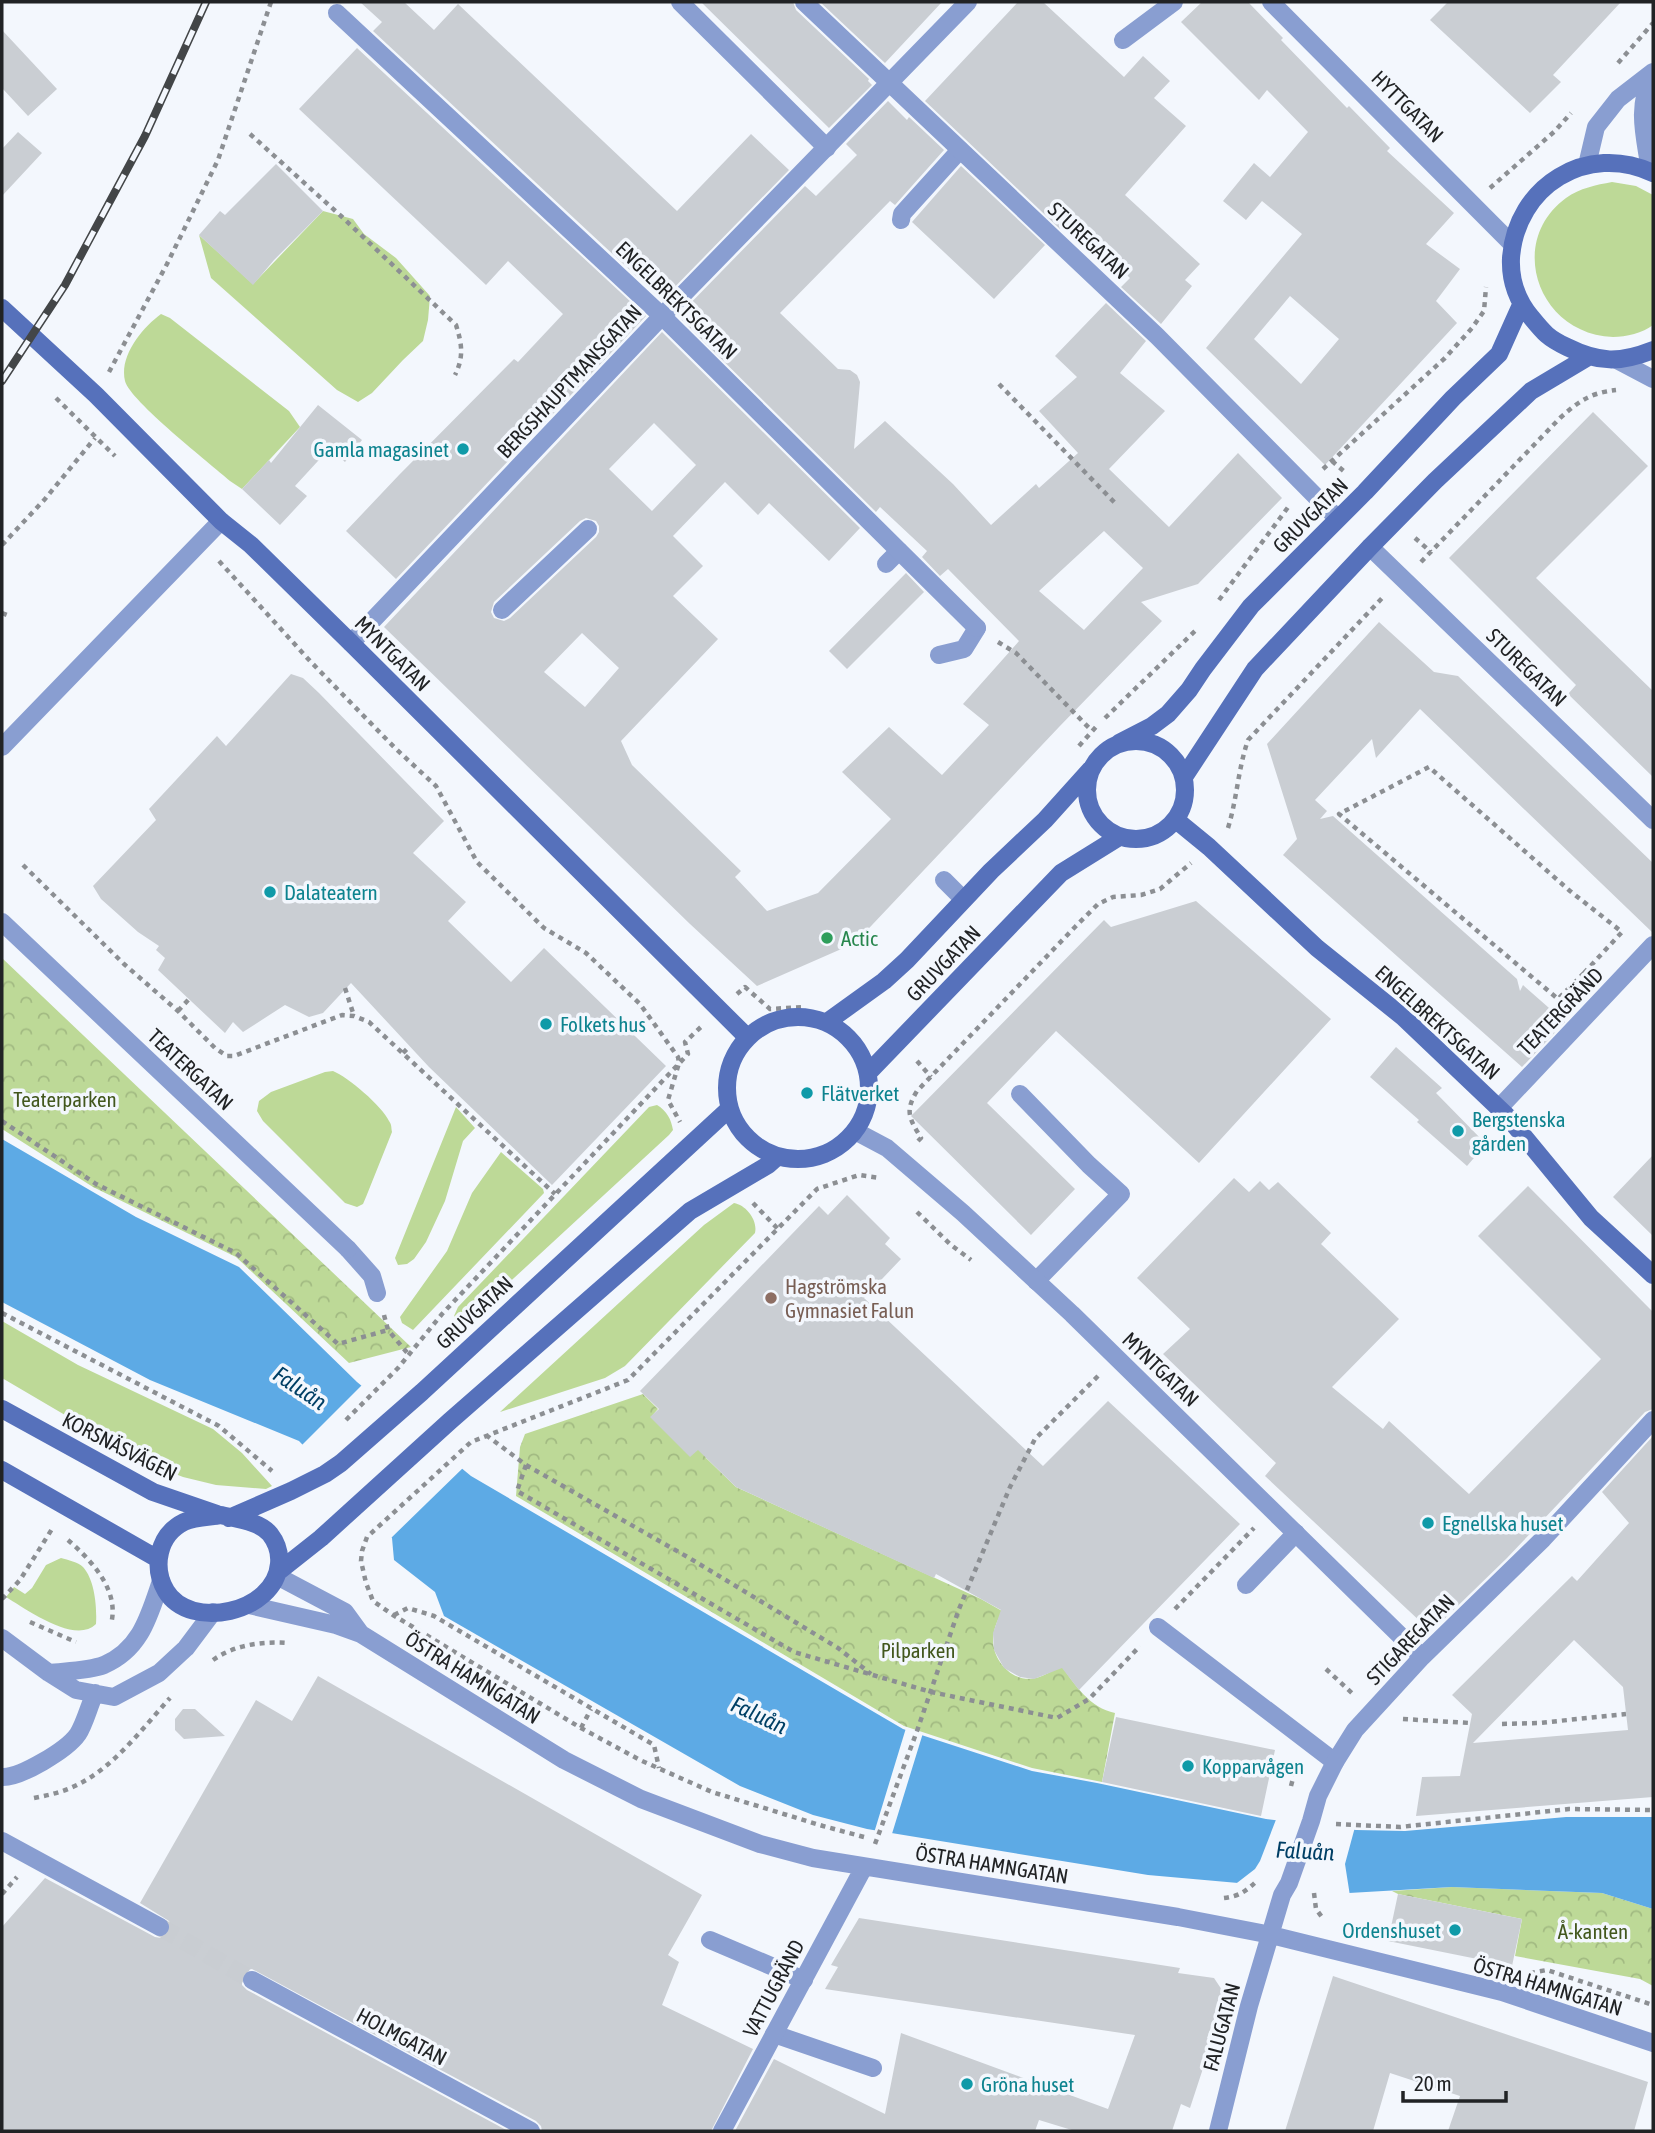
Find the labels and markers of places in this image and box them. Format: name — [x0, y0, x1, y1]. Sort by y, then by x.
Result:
place label: Gamla magasinet — [314, 437, 449, 461]
marker: Gamla magasinet — [455, 441, 471, 457]
place label: Dalateatern — [284, 880, 378, 904]
marker: Dalateatern — [262, 884, 278, 900]
place label: Actic — [841, 926, 878, 950]
marker: Actic — [819, 930, 835, 946]
place label: Folkets hus — [560, 1012, 646, 1036]
marker: Folkets hus — [538, 1016, 554, 1032]
place label: Flätverket — [821, 1081, 899, 1105]
marker: Flätverket — [799, 1085, 815, 1101]
place label: Bergstenska gården — [1472, 1107, 1565, 1155]
marker: Bergstenska gården — [1450, 1123, 1466, 1139]
place label: Hagströmska Gymnasiet Falun — [785, 1274, 914, 1322]
marker: Hagströmska Gymnasiet Falun — [763, 1290, 779, 1306]
place label: Egnellska huset — [1442, 1511, 1563, 1535]
marker: Egnellska huset — [1420, 1515, 1436, 1531]
place label: Kopparvågen — [1202, 1754, 1304, 1778]
marker: Kopparvågen — [1180, 1758, 1196, 1774]
place label: Ordenshuset — [1342, 1918, 1441, 1942]
marker: Ordenshuset — [1447, 1922, 1463, 1938]
place label: Gröna huset — [981, 2072, 1074, 2096]
marker: Gröna huset — [959, 2076, 975, 2092]

